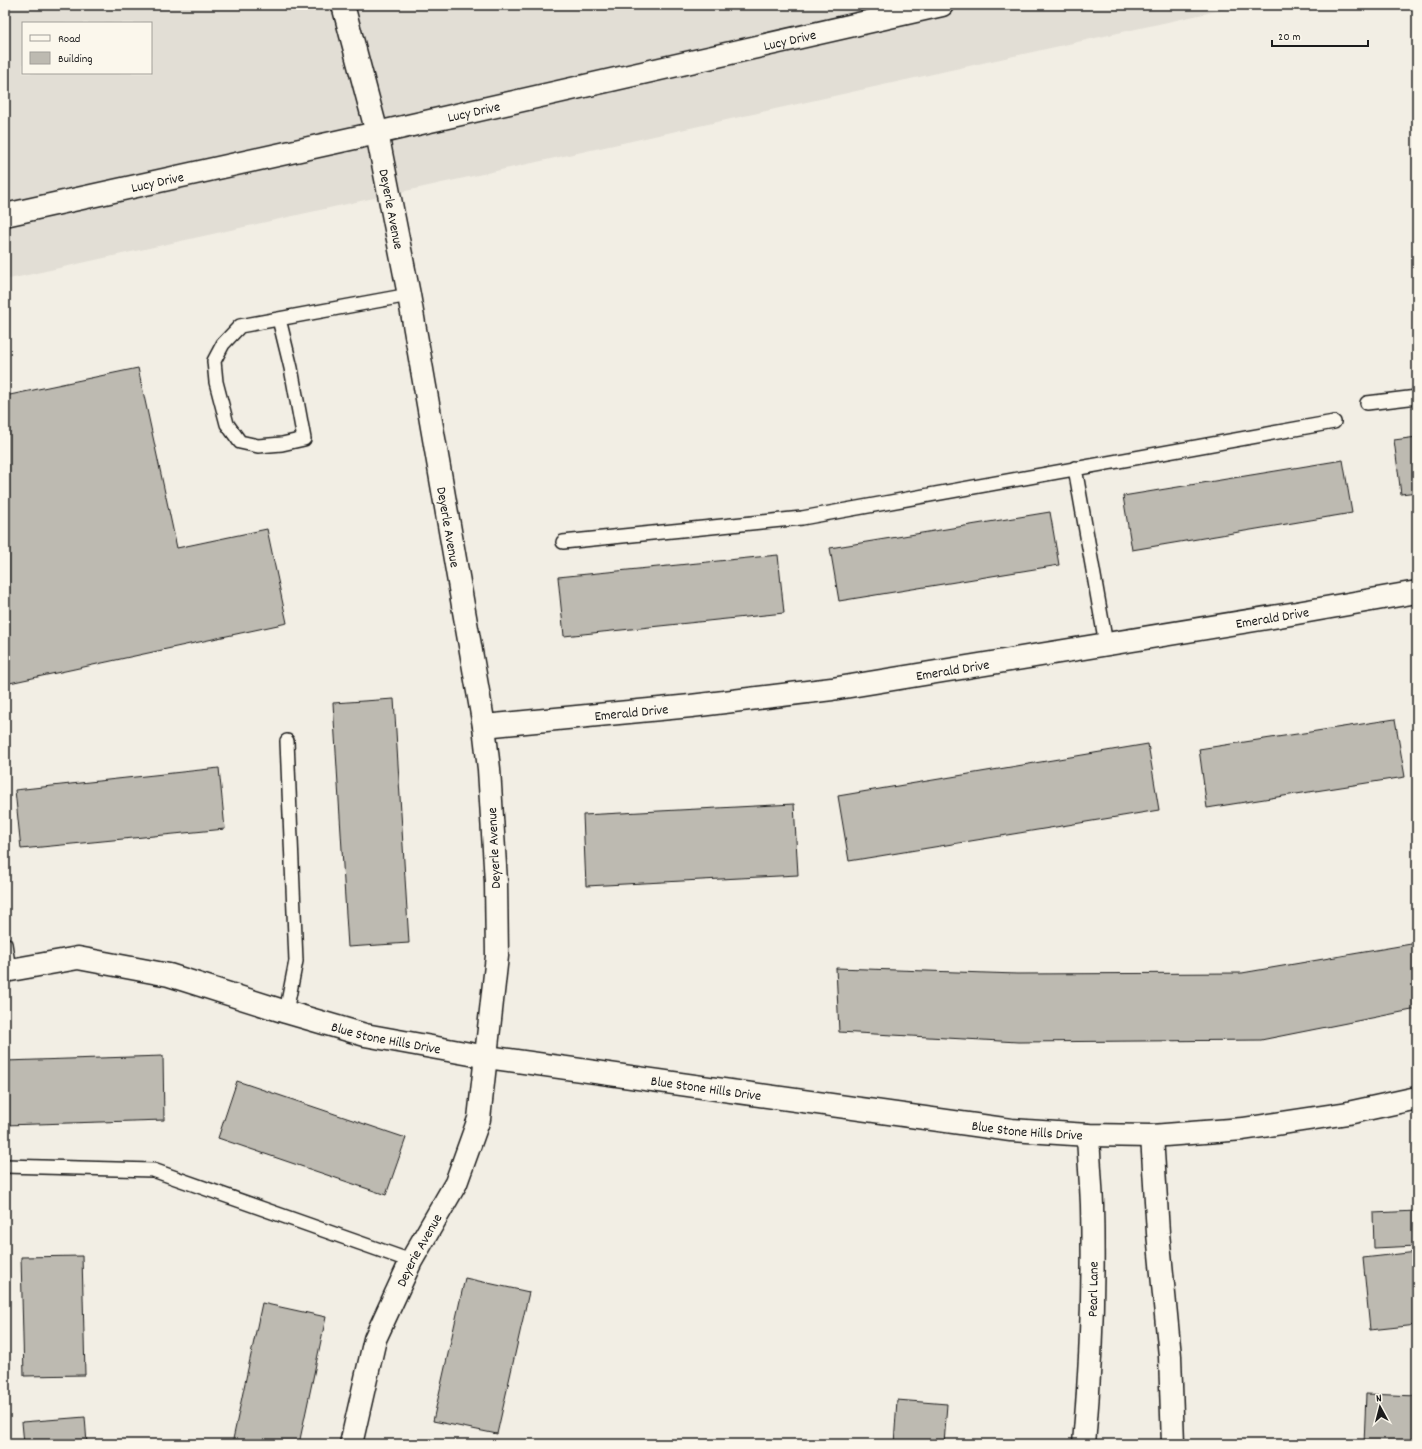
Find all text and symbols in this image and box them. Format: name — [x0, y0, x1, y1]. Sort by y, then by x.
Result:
legend — [22, 22, 152, 74]
scale bar — [1272, 22, 1368, 48]
street label: Lucy Drive — [762, 26, 818, 57]
text: 20 m — [1278, 29, 1301, 46]
text: Road — [58, 31, 80, 48]
text: Building — [58, 51, 93, 68]
street label: Lucy Drive — [446, 97, 502, 129]
street label: Lucy Drive — [130, 168, 186, 199]
street label: Deyerle Avenue — [372, 168, 408, 251]
street label: Deyerle Avenue — [430, 486, 464, 569]
street label: Emerald Drive — [1234, 603, 1311, 635]
street label: Emerald Drive — [915, 655, 991, 687]
street label: Emerald Drive — [594, 700, 669, 727]
street label: Deyerle Avenue — [483, 807, 507, 889]
street label: Blue Stone Hills Drive — [329, 1018, 442, 1060]
street label: Blue Stone Hills Drive — [649, 1072, 762, 1107]
street label: Blue Stone Hills Drive — [970, 1117, 1083, 1147]
street label: Deyerie Avenue — [392, 1210, 448, 1291]
street label: Pearl Lane — [1084, 1261, 1105, 1317]
north arrow — [1360, 1387, 1400, 1427]
text: N — [1375, 1391, 1383, 1407]

